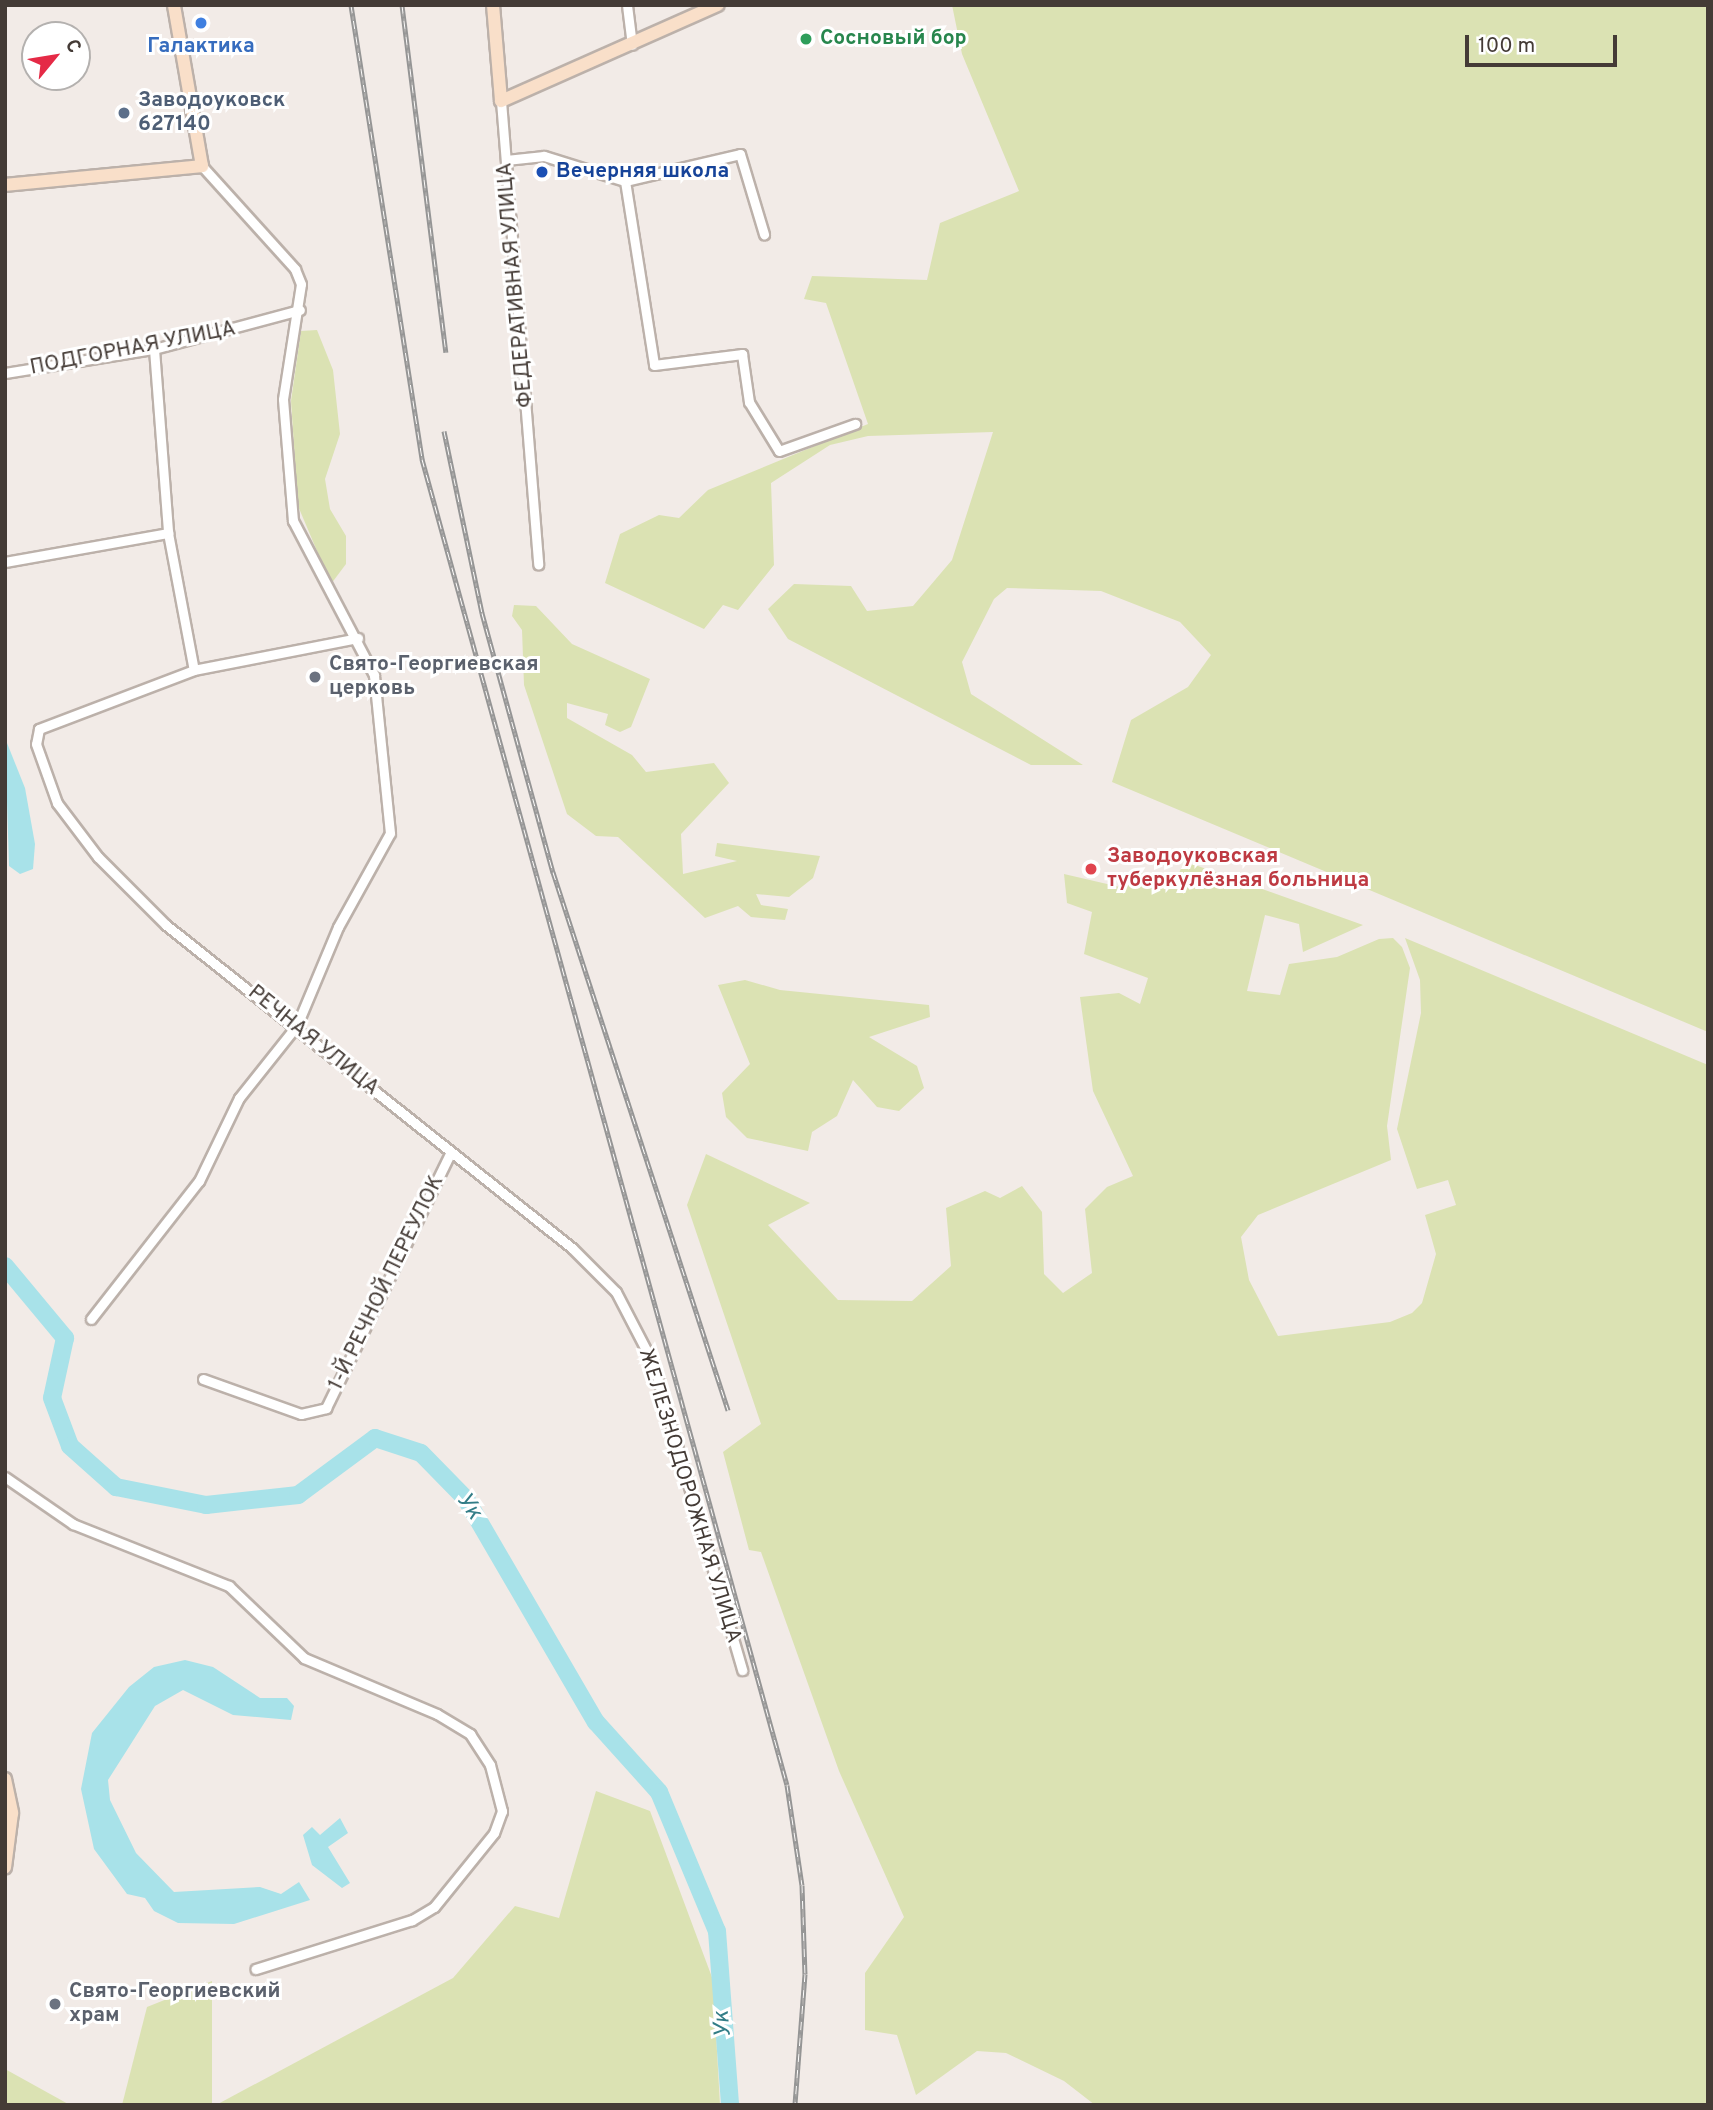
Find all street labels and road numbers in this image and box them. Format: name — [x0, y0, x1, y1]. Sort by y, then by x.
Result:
street label: ФЕДЕРАТИВНАЯ УЛИЦА — [493, 161, 539, 409]
street label: ПОДГОРНАЯ УЛИЦА — [28, 317, 238, 381]
street label: РЕЧНАЯ УЛИЦА — [242, 980, 384, 1102]
street label: 1-Й РЕЧНОЙ ПЕРЕУЛОК — [324, 1171, 450, 1395]
street label: ЖЕЛЕЗНОДОРОЖНАЯ УЛИЦА — [632, 1346, 746, 1646]

